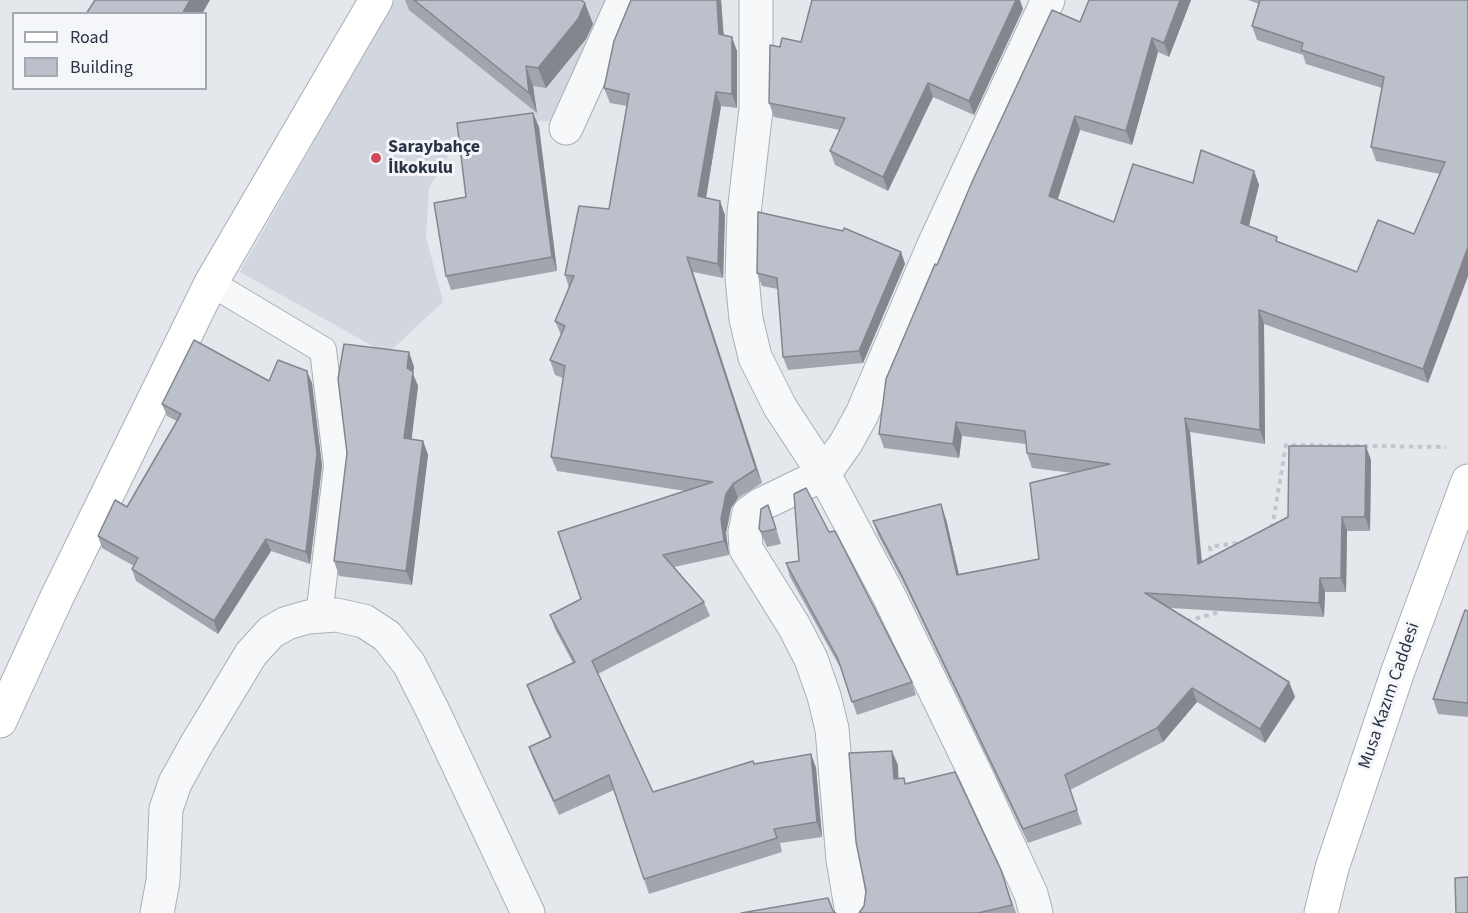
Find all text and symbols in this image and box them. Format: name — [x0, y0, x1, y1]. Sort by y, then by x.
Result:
legend — [12, 12, 207, 90]
text: Road — [70, 25, 109, 50]
text: Building — [70, 55, 133, 80]
place label: Saraybahçe İlkokulu — [388, 137, 480, 180]
marker: Saraybahçe İlkokulu — [369, 151, 383, 165]
street label: Musa Kazım Caddesi — [1355, 620, 1425, 772]

